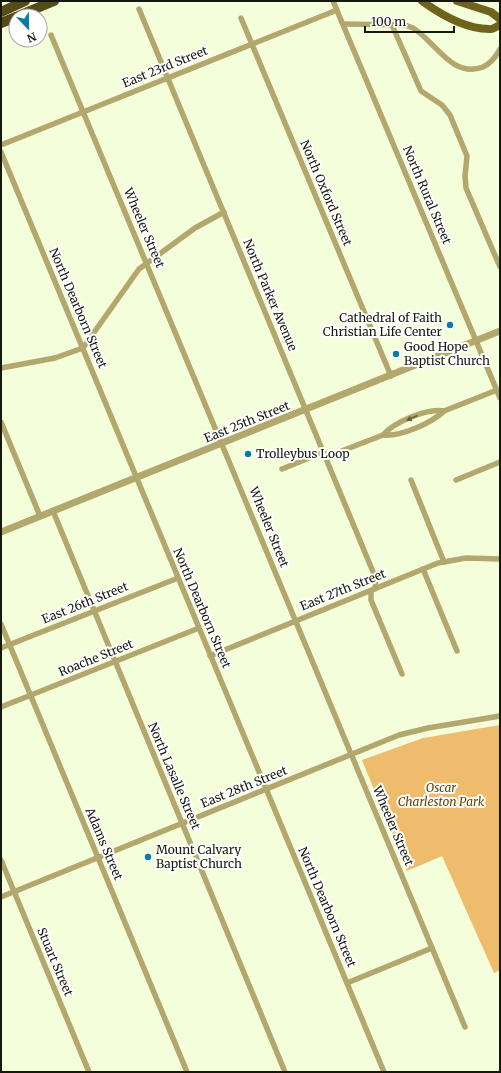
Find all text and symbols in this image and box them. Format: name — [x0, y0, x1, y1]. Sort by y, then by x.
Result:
north arrow — [8, 8, 48, 48]
scale bar — [365, 8, 454, 34]
text: 100 m — [371, 14, 406, 29]
text: N — [25, 29, 38, 46]
street label: East 23rd Street — [120, 42, 210, 90]
street label: North Oxford Street — [297, 138, 356, 248]
street label: North Rural Street — [400, 143, 455, 246]
street label: Wheeler Street — [120, 185, 168, 270]
street label: North Parker Avenue — [240, 237, 301, 353]
street label: North Dearborn Street — [46, 245, 111, 370]
place label: Cathedral of Faith Christian Life Center — [323, 310, 443, 339]
marker: Cathedral of Faith Christian Life Center — [445, 320, 455, 330]
place label: Good Hope Baptist Church — [404, 339, 490, 368]
marker: Good Hope Baptist Church — [391, 349, 401, 359]
street label: East 25th Street — [202, 397, 292, 446]
one-way arrow — [406, 415, 417, 421]
place label: Trolleybus Loop — [256, 446, 350, 461]
marker: Trolleybus Loop — [243, 449, 253, 459]
street label: Wheeler Street — [246, 484, 293, 569]
street label: North Dearborn Street — [170, 545, 235, 670]
street label: East 27th Street — [298, 565, 388, 614]
street label: East 26th Street — [40, 578, 130, 627]
street label: Roache Street — [56, 636, 136, 679]
street label: North Lasalle Street — [145, 720, 204, 832]
street label: East 28th Street — [198, 762, 289, 811]
park label: Oscar Charleston Park — [398, 780, 485, 809]
street label: Wheeler Street — [369, 783, 417, 868]
street label: Adams Street — [82, 804, 127, 883]
place label: Mount Calvary Baptist Church — [156, 842, 242, 871]
street label: North Dearborn Street — [295, 844, 360, 969]
marker: Mount Calvary Baptist Church — [143, 852, 153, 862]
street label: Stuart Street — [34, 925, 77, 999]

